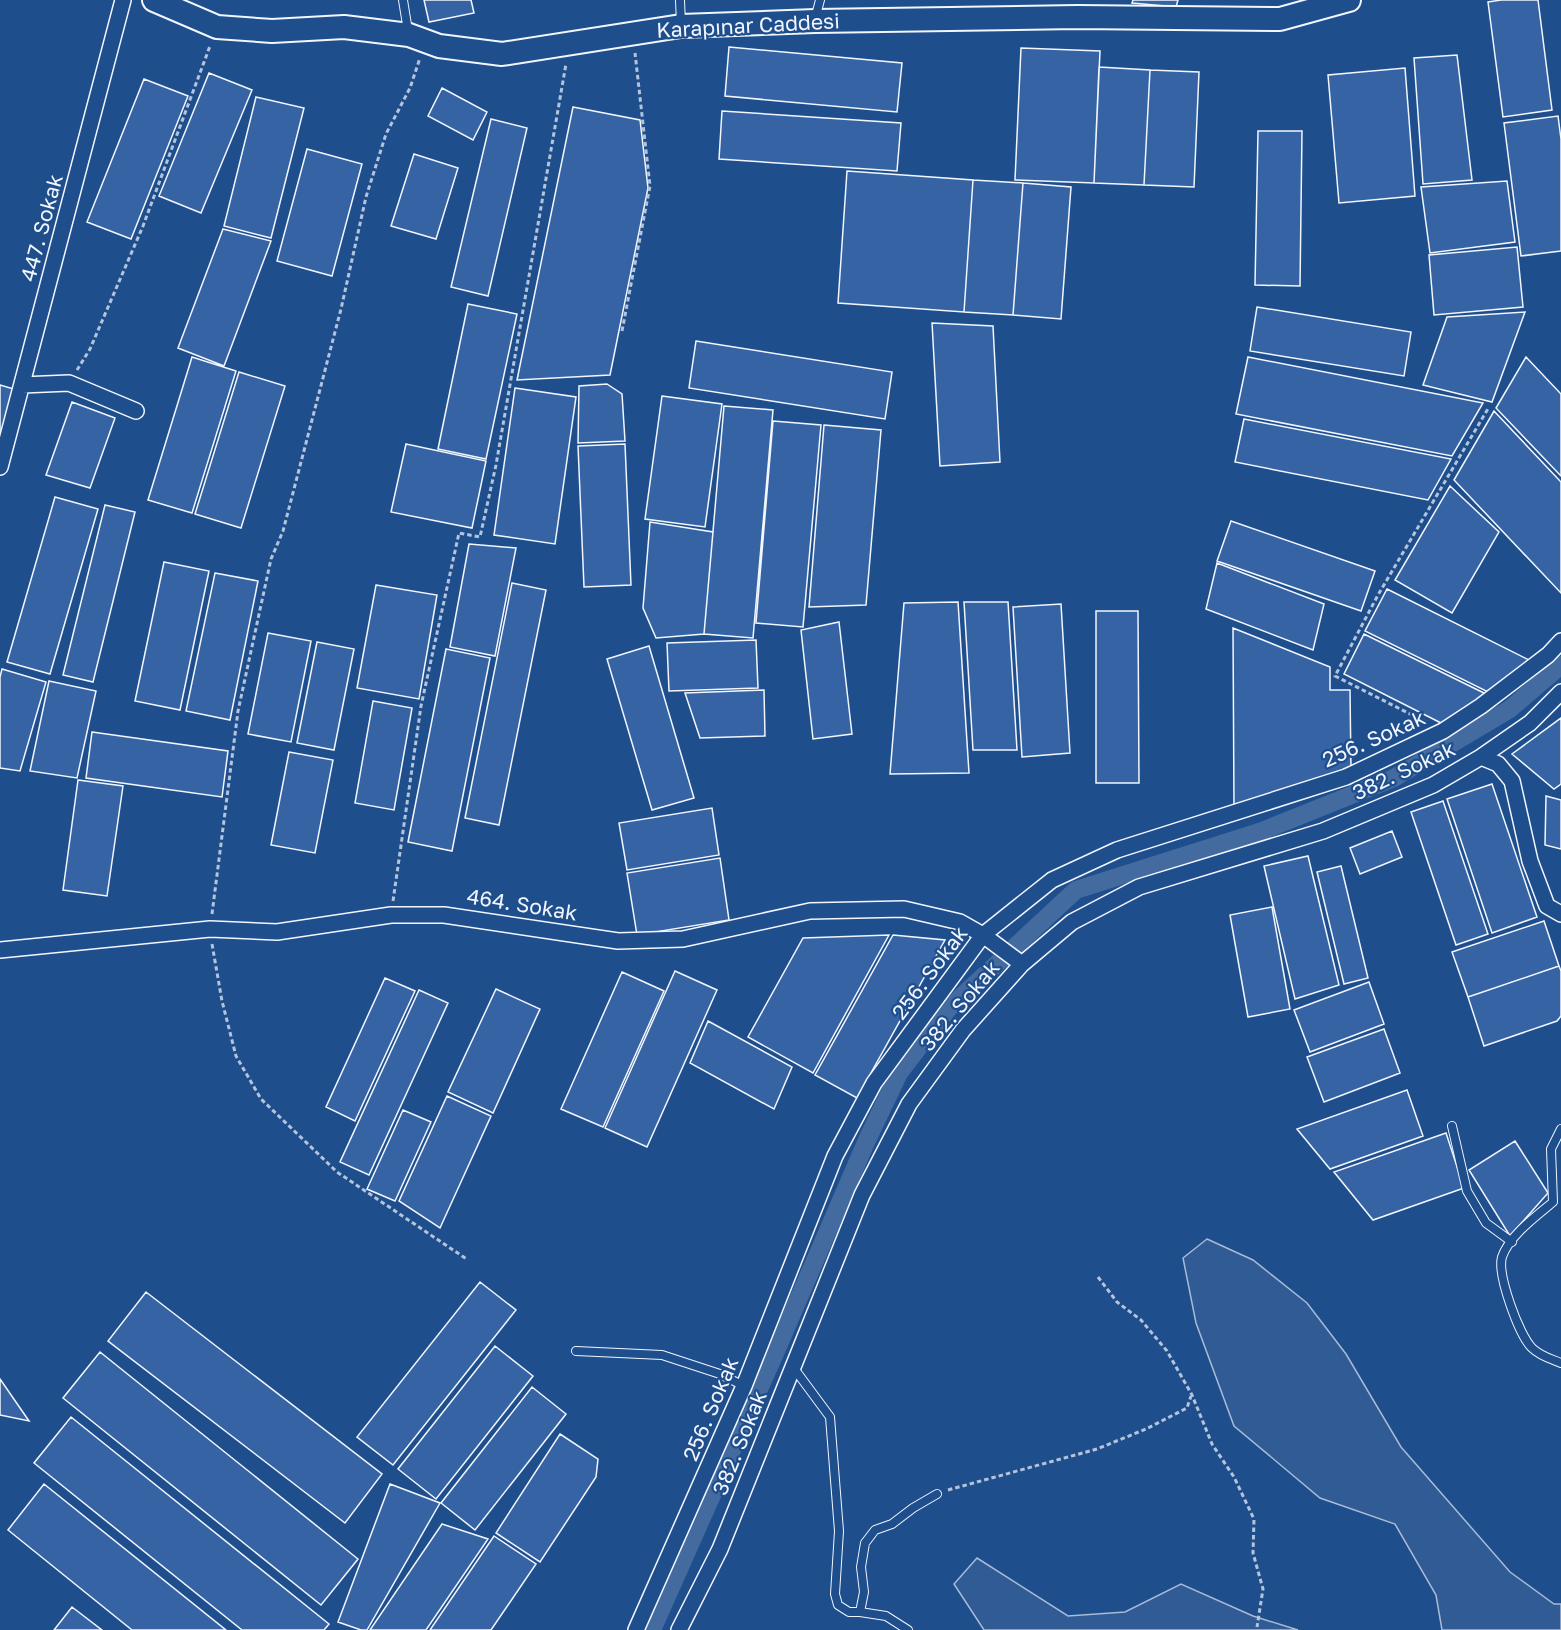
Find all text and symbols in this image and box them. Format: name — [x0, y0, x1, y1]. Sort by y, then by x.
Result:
street label: Karapınar Caddesi — [656, 7, 840, 43]
street label: 447. Sokak — [14, 171, 68, 284]
street label: 256. Sokak — [1318, 704, 1429, 772]
street label: 382. Sokak — [1348, 735, 1459, 805]
street label: 464. Sokak — [465, 882, 579, 926]
street label: 256. Sokak — [886, 921, 973, 1024]
street label: 382. Sokak — [914, 955, 1005, 1056]
street label: 256. Sokak — [677, 1353, 744, 1464]
street label: 382. Sokak — [706, 1387, 772, 1499]

